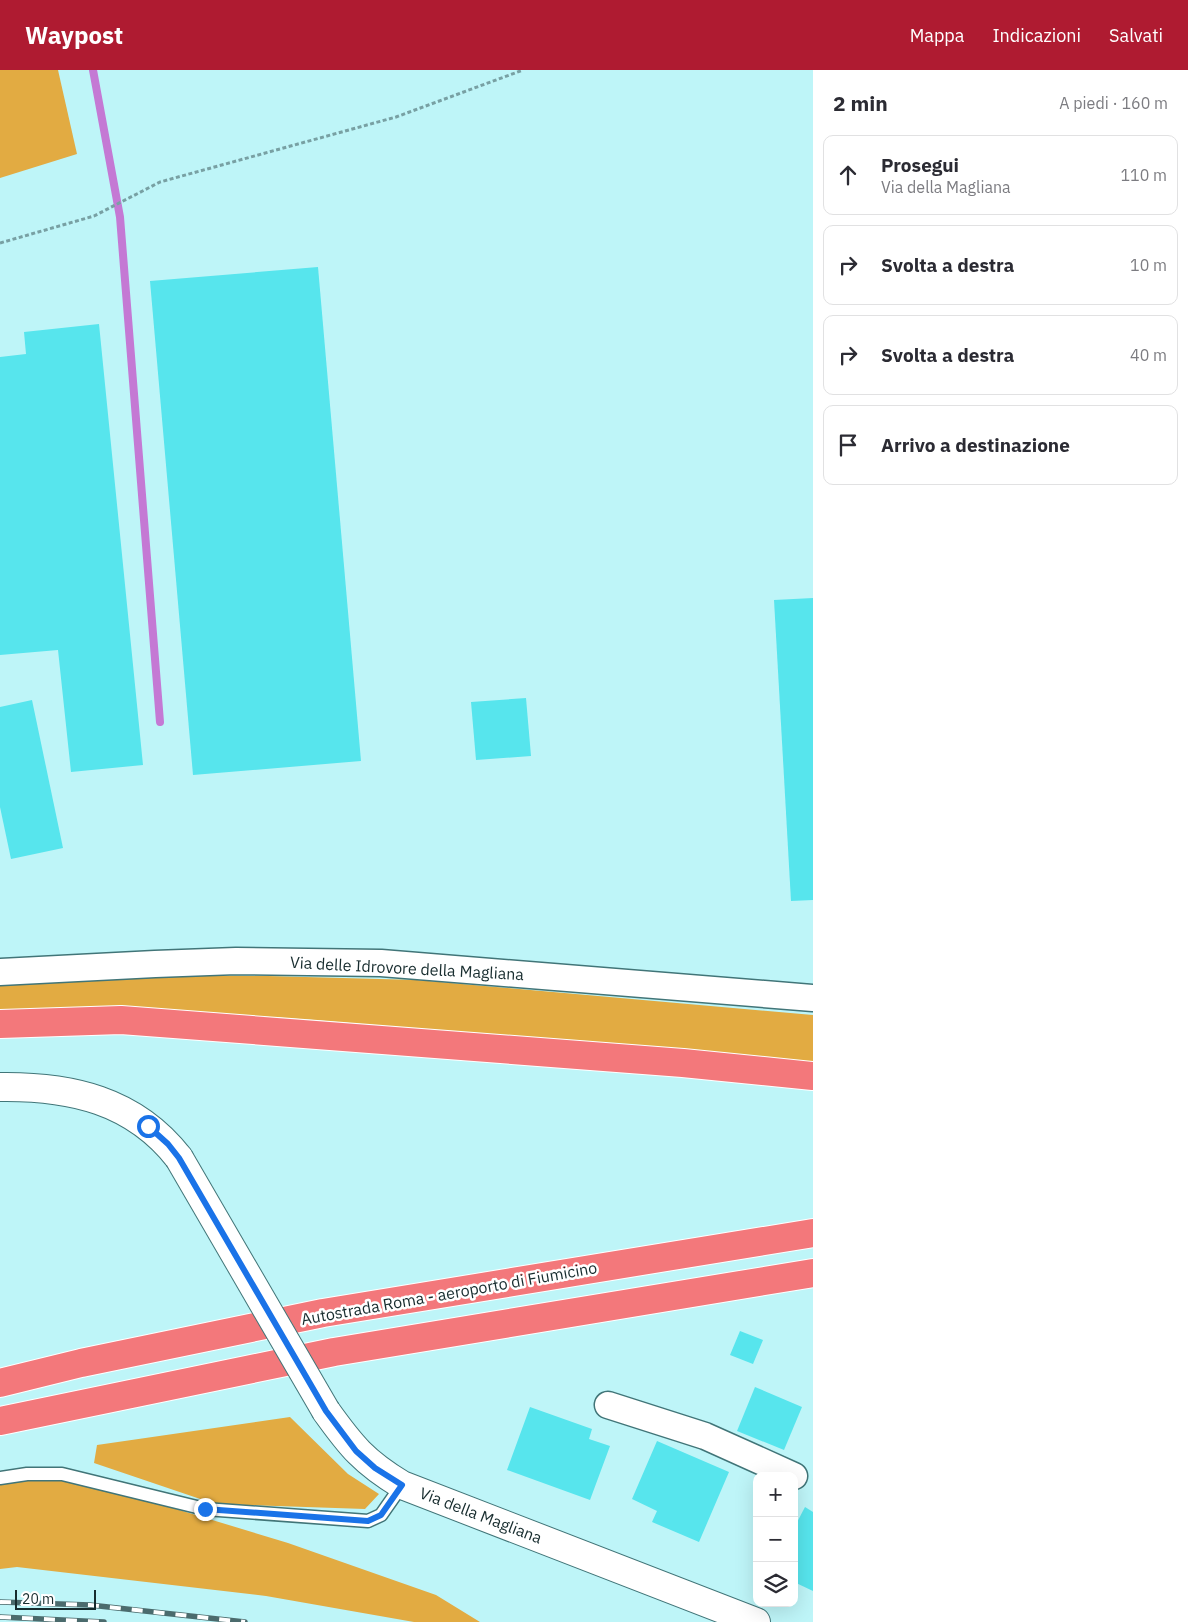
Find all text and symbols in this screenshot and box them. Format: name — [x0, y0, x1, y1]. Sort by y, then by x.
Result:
text: Waypost — [25, 19, 123, 51]
text: Mappa — [910, 24, 964, 47]
text: Indicazioni — [992, 24, 1081, 47]
text: Salvati — [1109, 24, 1163, 47]
text: 2 min — [833, 89, 888, 117]
text: A piedi · 160 m — [1059, 93, 1168, 113]
text: Prosegui — [881, 153, 959, 177]
icon: ahead — [834, 161, 862, 189]
text: 110 m — [1120, 165, 1167, 185]
text: Via della Magliana — [881, 177, 1011, 197]
icon: right — [834, 251, 862, 279]
text: Svolta a destra — [881, 253, 1014, 277]
text: 10 m — [1130, 255, 1167, 275]
icon: right — [834, 341, 862, 369]
text: Svolta a destra — [881, 343, 1014, 367]
text: 40 m — [1130, 345, 1167, 365]
icon: arrive — [834, 431, 862, 459]
text: Arrivo a destinazione — [881, 433, 1070, 457]
street label: Via delle Idrovore della Magliana — [290, 952, 525, 984]
route start — [137, 1115, 160, 1138]
street label: Autostrada Roma - aeroporto di Fiumicino — [299, 1257, 599, 1329]
map controls — [753, 1472, 798, 1607]
button: + — [753, 1472, 798, 1517]
street label: Via della Magliana — [417, 1482, 545, 1548]
route end — [194, 1498, 217, 1521]
button: − — [753, 1517, 798, 1562]
button: layers — [753, 1562, 798, 1607]
scale bar — [15, 1587, 96, 1610]
text: 20 m — [22, 1590, 54, 1608]

